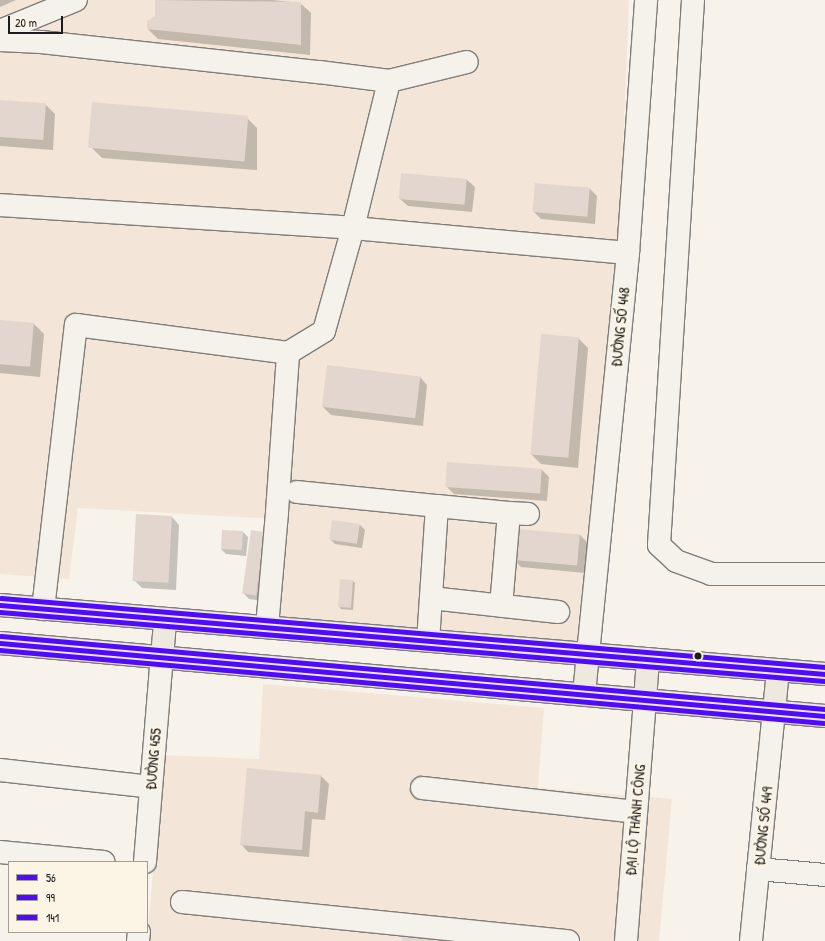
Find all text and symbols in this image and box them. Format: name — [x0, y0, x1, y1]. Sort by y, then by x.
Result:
scale bar — [10, 8, 65, 34]
text: 20 m — [15, 14, 37, 31]
street label: ĐƯỜNG SỐ 448 — [607, 286, 633, 368]
unlabelled marker — [693, 651, 703, 661]
street label: ĐƯỜNG 455 — [141, 727, 165, 791]
street label: ĐẠI LỘ THÀNH CÔNG — [621, 764, 649, 876]
street label: ĐƯỜNG SỐ 449 — [750, 786, 776, 866]
legend — [8, 861, 148, 933]
text: 56 — [46, 869, 56, 886]
text: 99 — [46, 889, 55, 906]
text: 141 — [46, 909, 59, 926]

